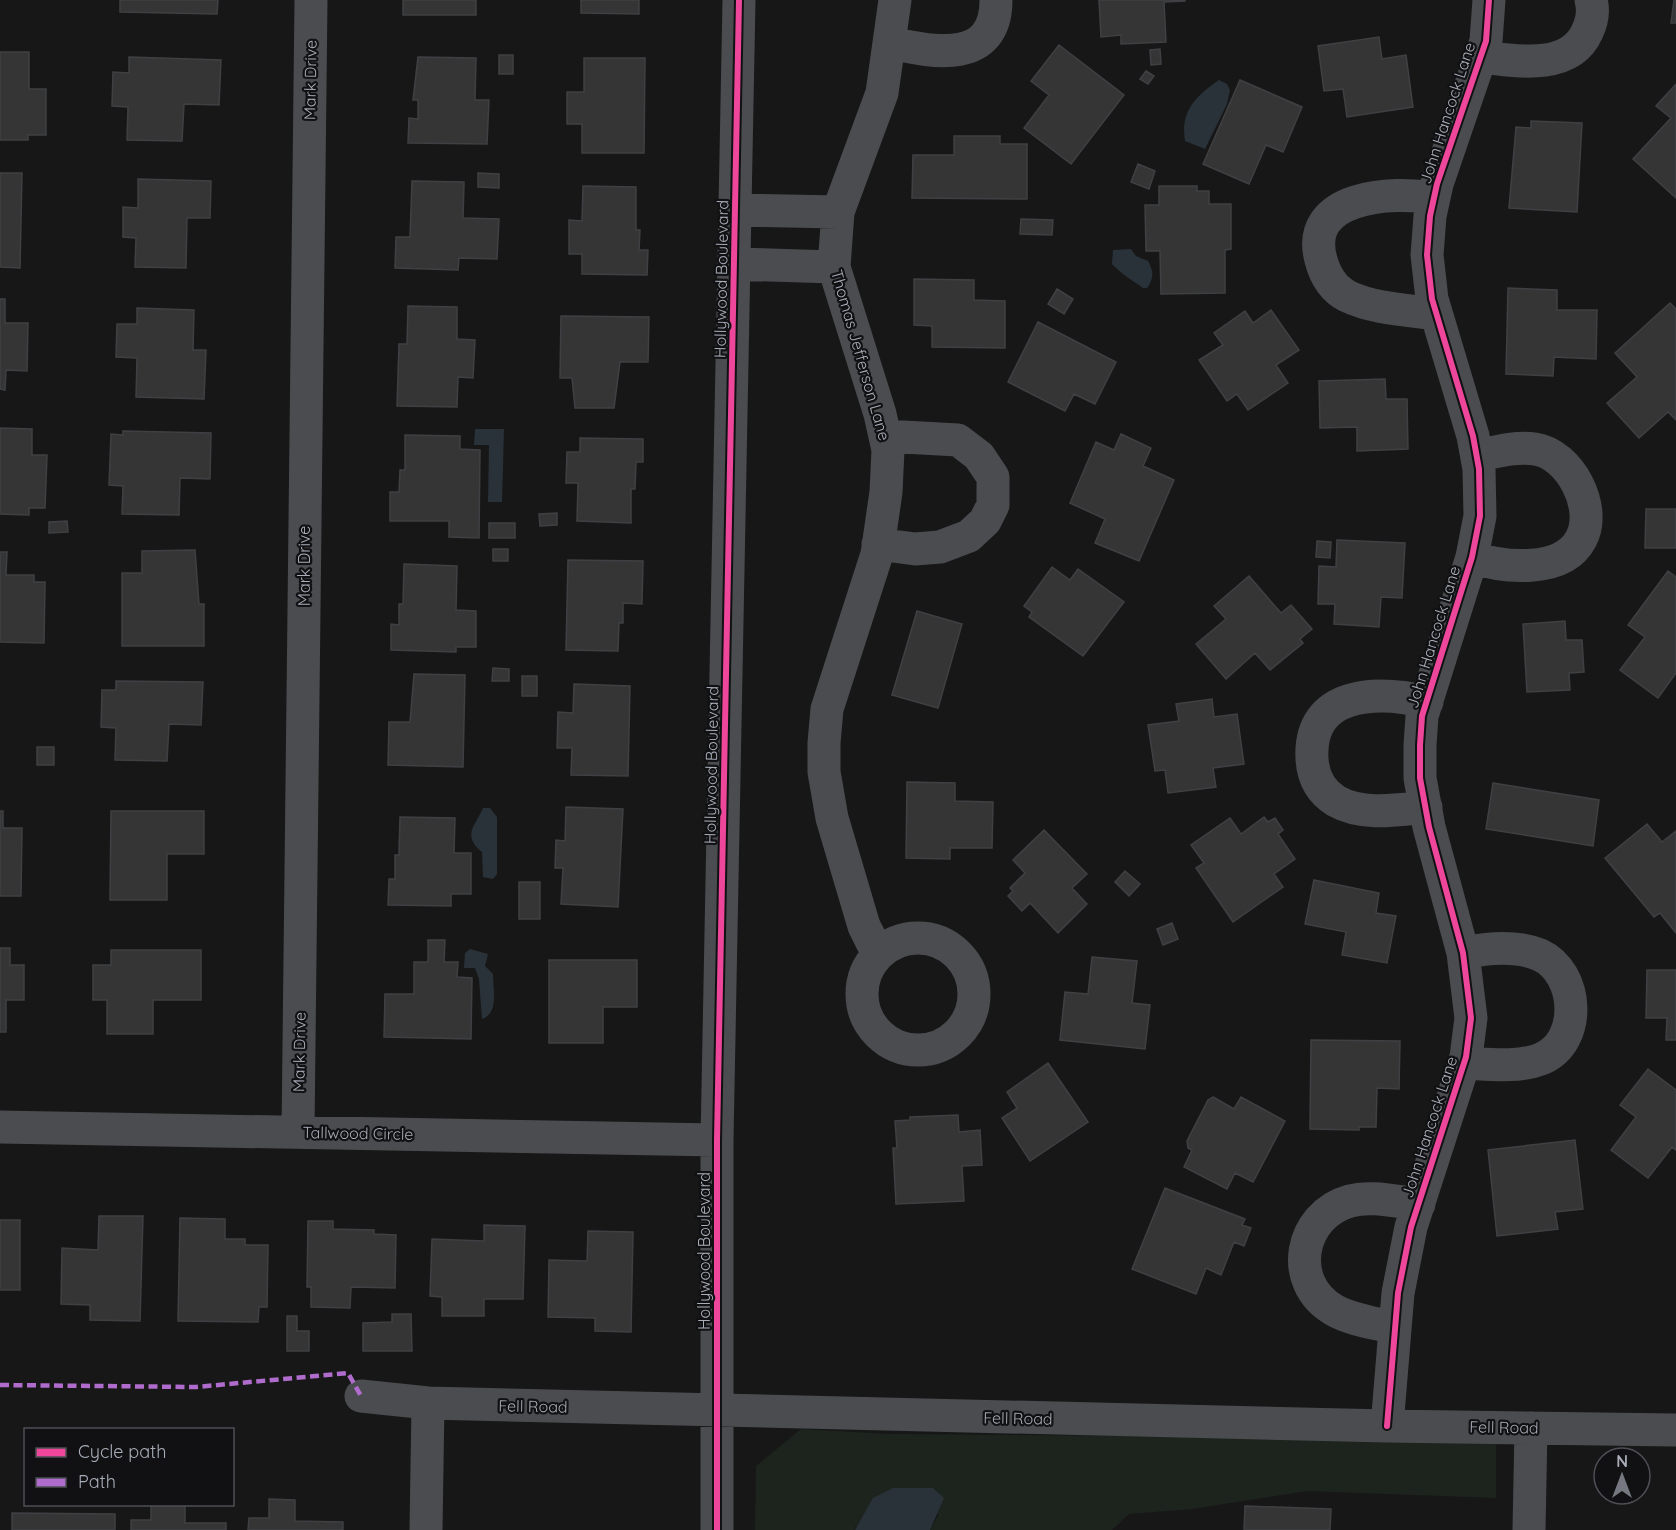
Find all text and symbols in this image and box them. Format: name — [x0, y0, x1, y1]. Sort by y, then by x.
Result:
street label: Mark Drive — [299, 40, 321, 120]
street label: John Hancock Lane — [1415, 40, 1479, 186]
street label: Hollywood Boulevard — [710, 200, 732, 358]
street label: Thomas Jefferson Lane — [827, 267, 895, 443]
street label: Mark Drive — [294, 526, 314, 606]
street label: John Hancock Lane — [1402, 563, 1464, 711]
street label: Hollywood Boulevard — [700, 686, 722, 844]
street label: Mark Drive — [288, 1012, 310, 1092]
street label: John Hancock Lane — [1397, 1054, 1461, 1200]
street label: Tallwood Circle — [302, 1122, 414, 1144]
street label: Hollywood Boulevard — [694, 1172, 714, 1330]
street label: Fell Road — [498, 1395, 568, 1417]
street label: Fell Road — [983, 1407, 1053, 1429]
street label: Fell Road — [1469, 1416, 1539, 1438]
legend — [24, 1428, 234, 1506]
text: Cycle path — [78, 1440, 166, 1463]
north arrow — [1592, 1446, 1652, 1506]
text: N — [1616, 1451, 1628, 1471]
text: Path — [78, 1470, 116, 1493]

